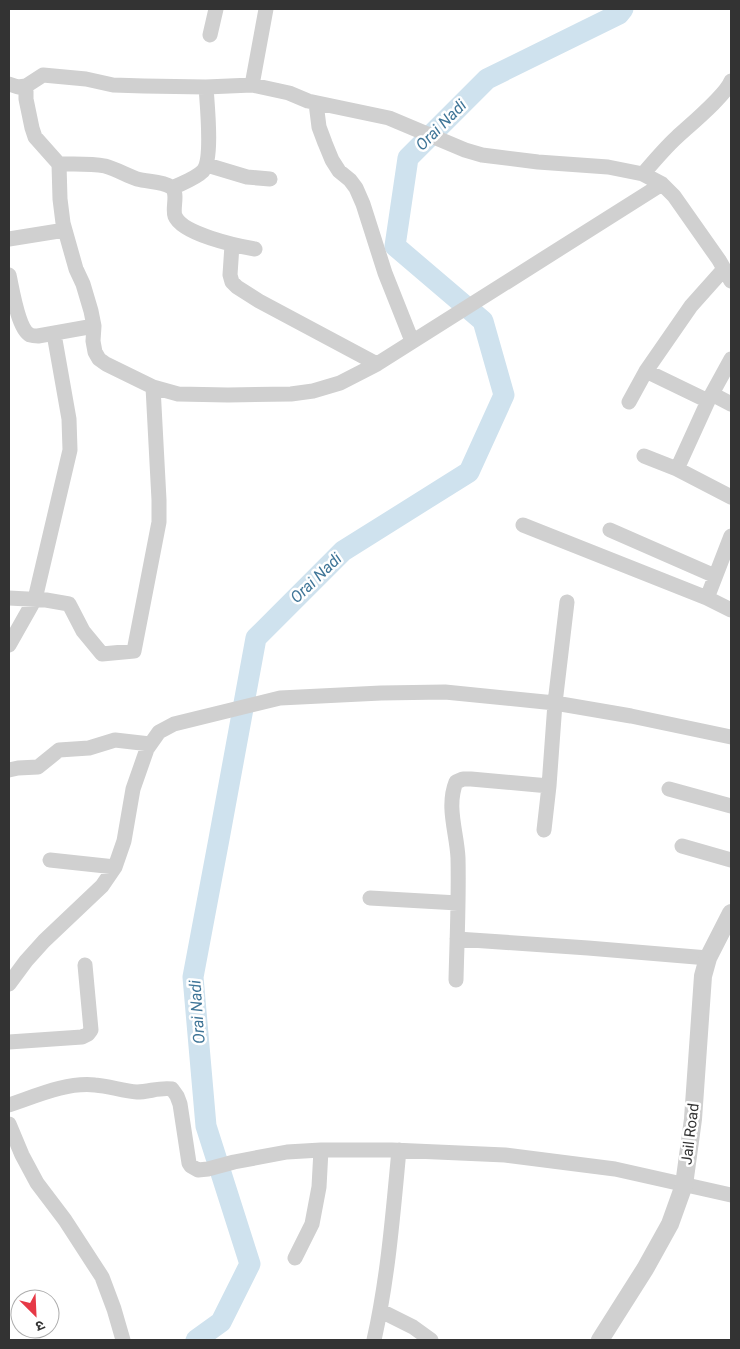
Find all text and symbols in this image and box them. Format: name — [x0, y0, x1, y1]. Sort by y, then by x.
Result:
water label: Orai Nadi — [412, 96, 470, 154]
water label: Orai Nadi — [286, 549, 346, 607]
water label: Orai Nadi — [185, 979, 209, 1044]
street label: Jail Road — [677, 1102, 703, 1166]
north arrow — [10, 1289, 60, 1339]
text: उ — [33, 1317, 47, 1335]

